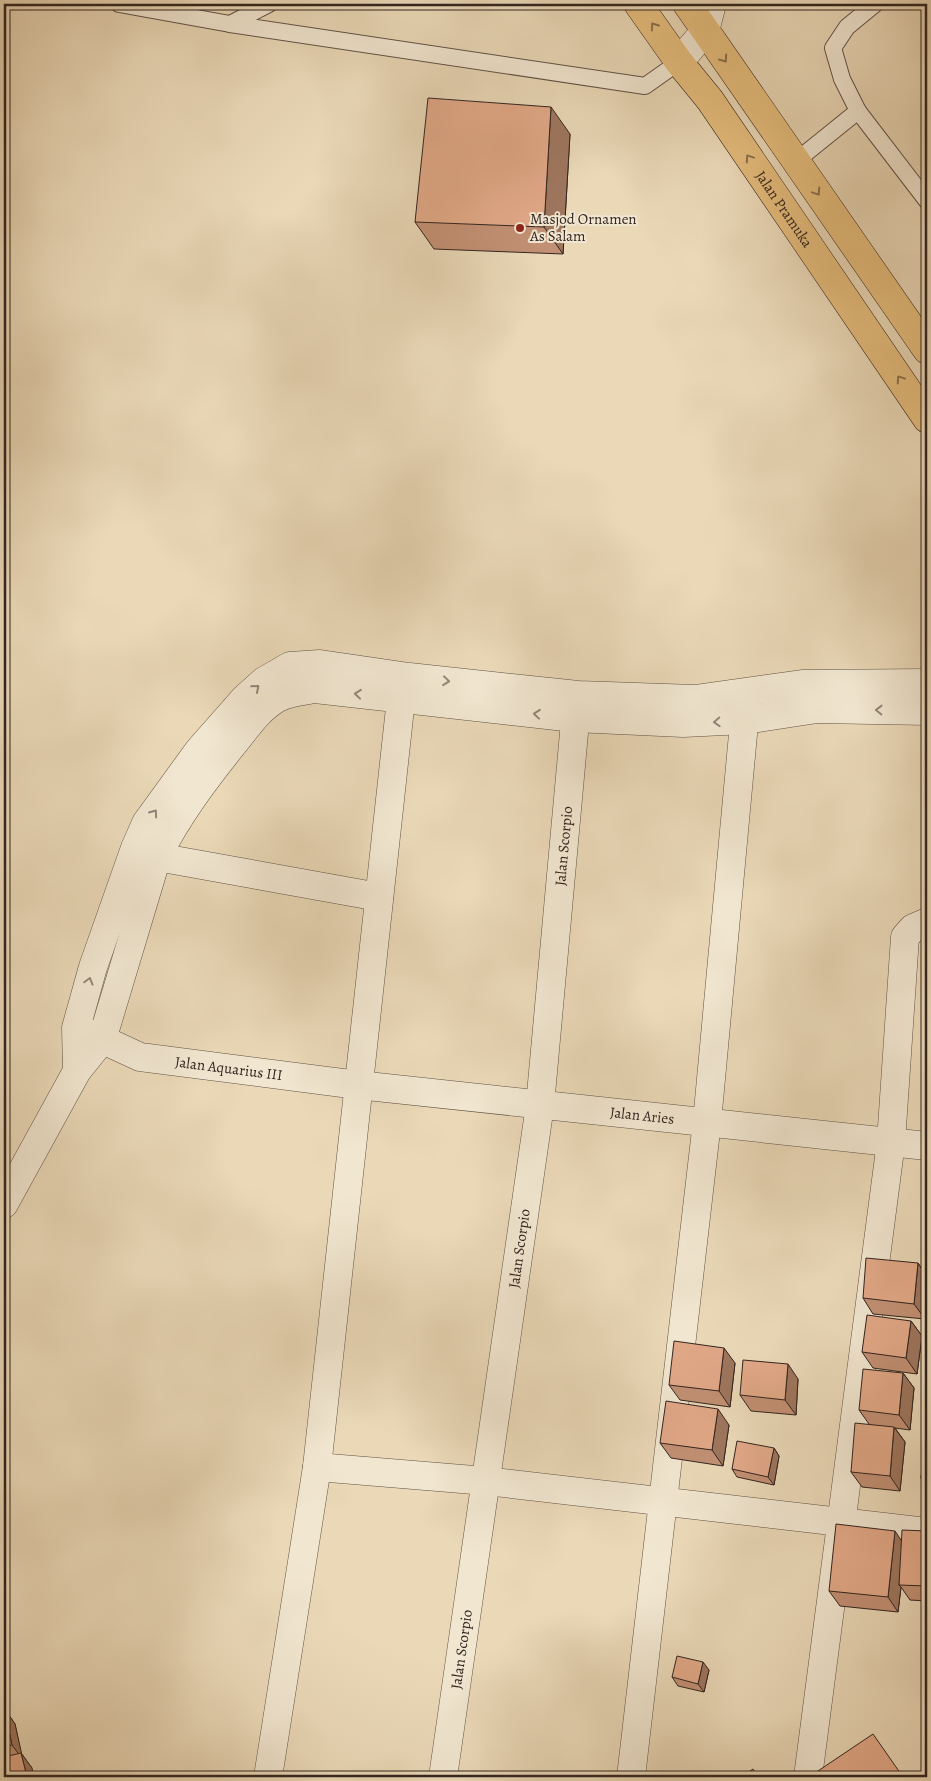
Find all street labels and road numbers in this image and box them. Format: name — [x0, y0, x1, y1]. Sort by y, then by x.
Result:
street label: Jalan Pramuka — [751, 167, 817, 251]
street label: Jalan Scorpio — [550, 805, 577, 887]
street label: Jalan Aquarius III — [174, 1052, 284, 1085]
street label: Jalan Aries — [609, 1102, 675, 1129]
street label: Jalan Scorpio — [504, 1207, 535, 1290]
street label: Jalan Scorpio — [446, 1608, 477, 1690]

